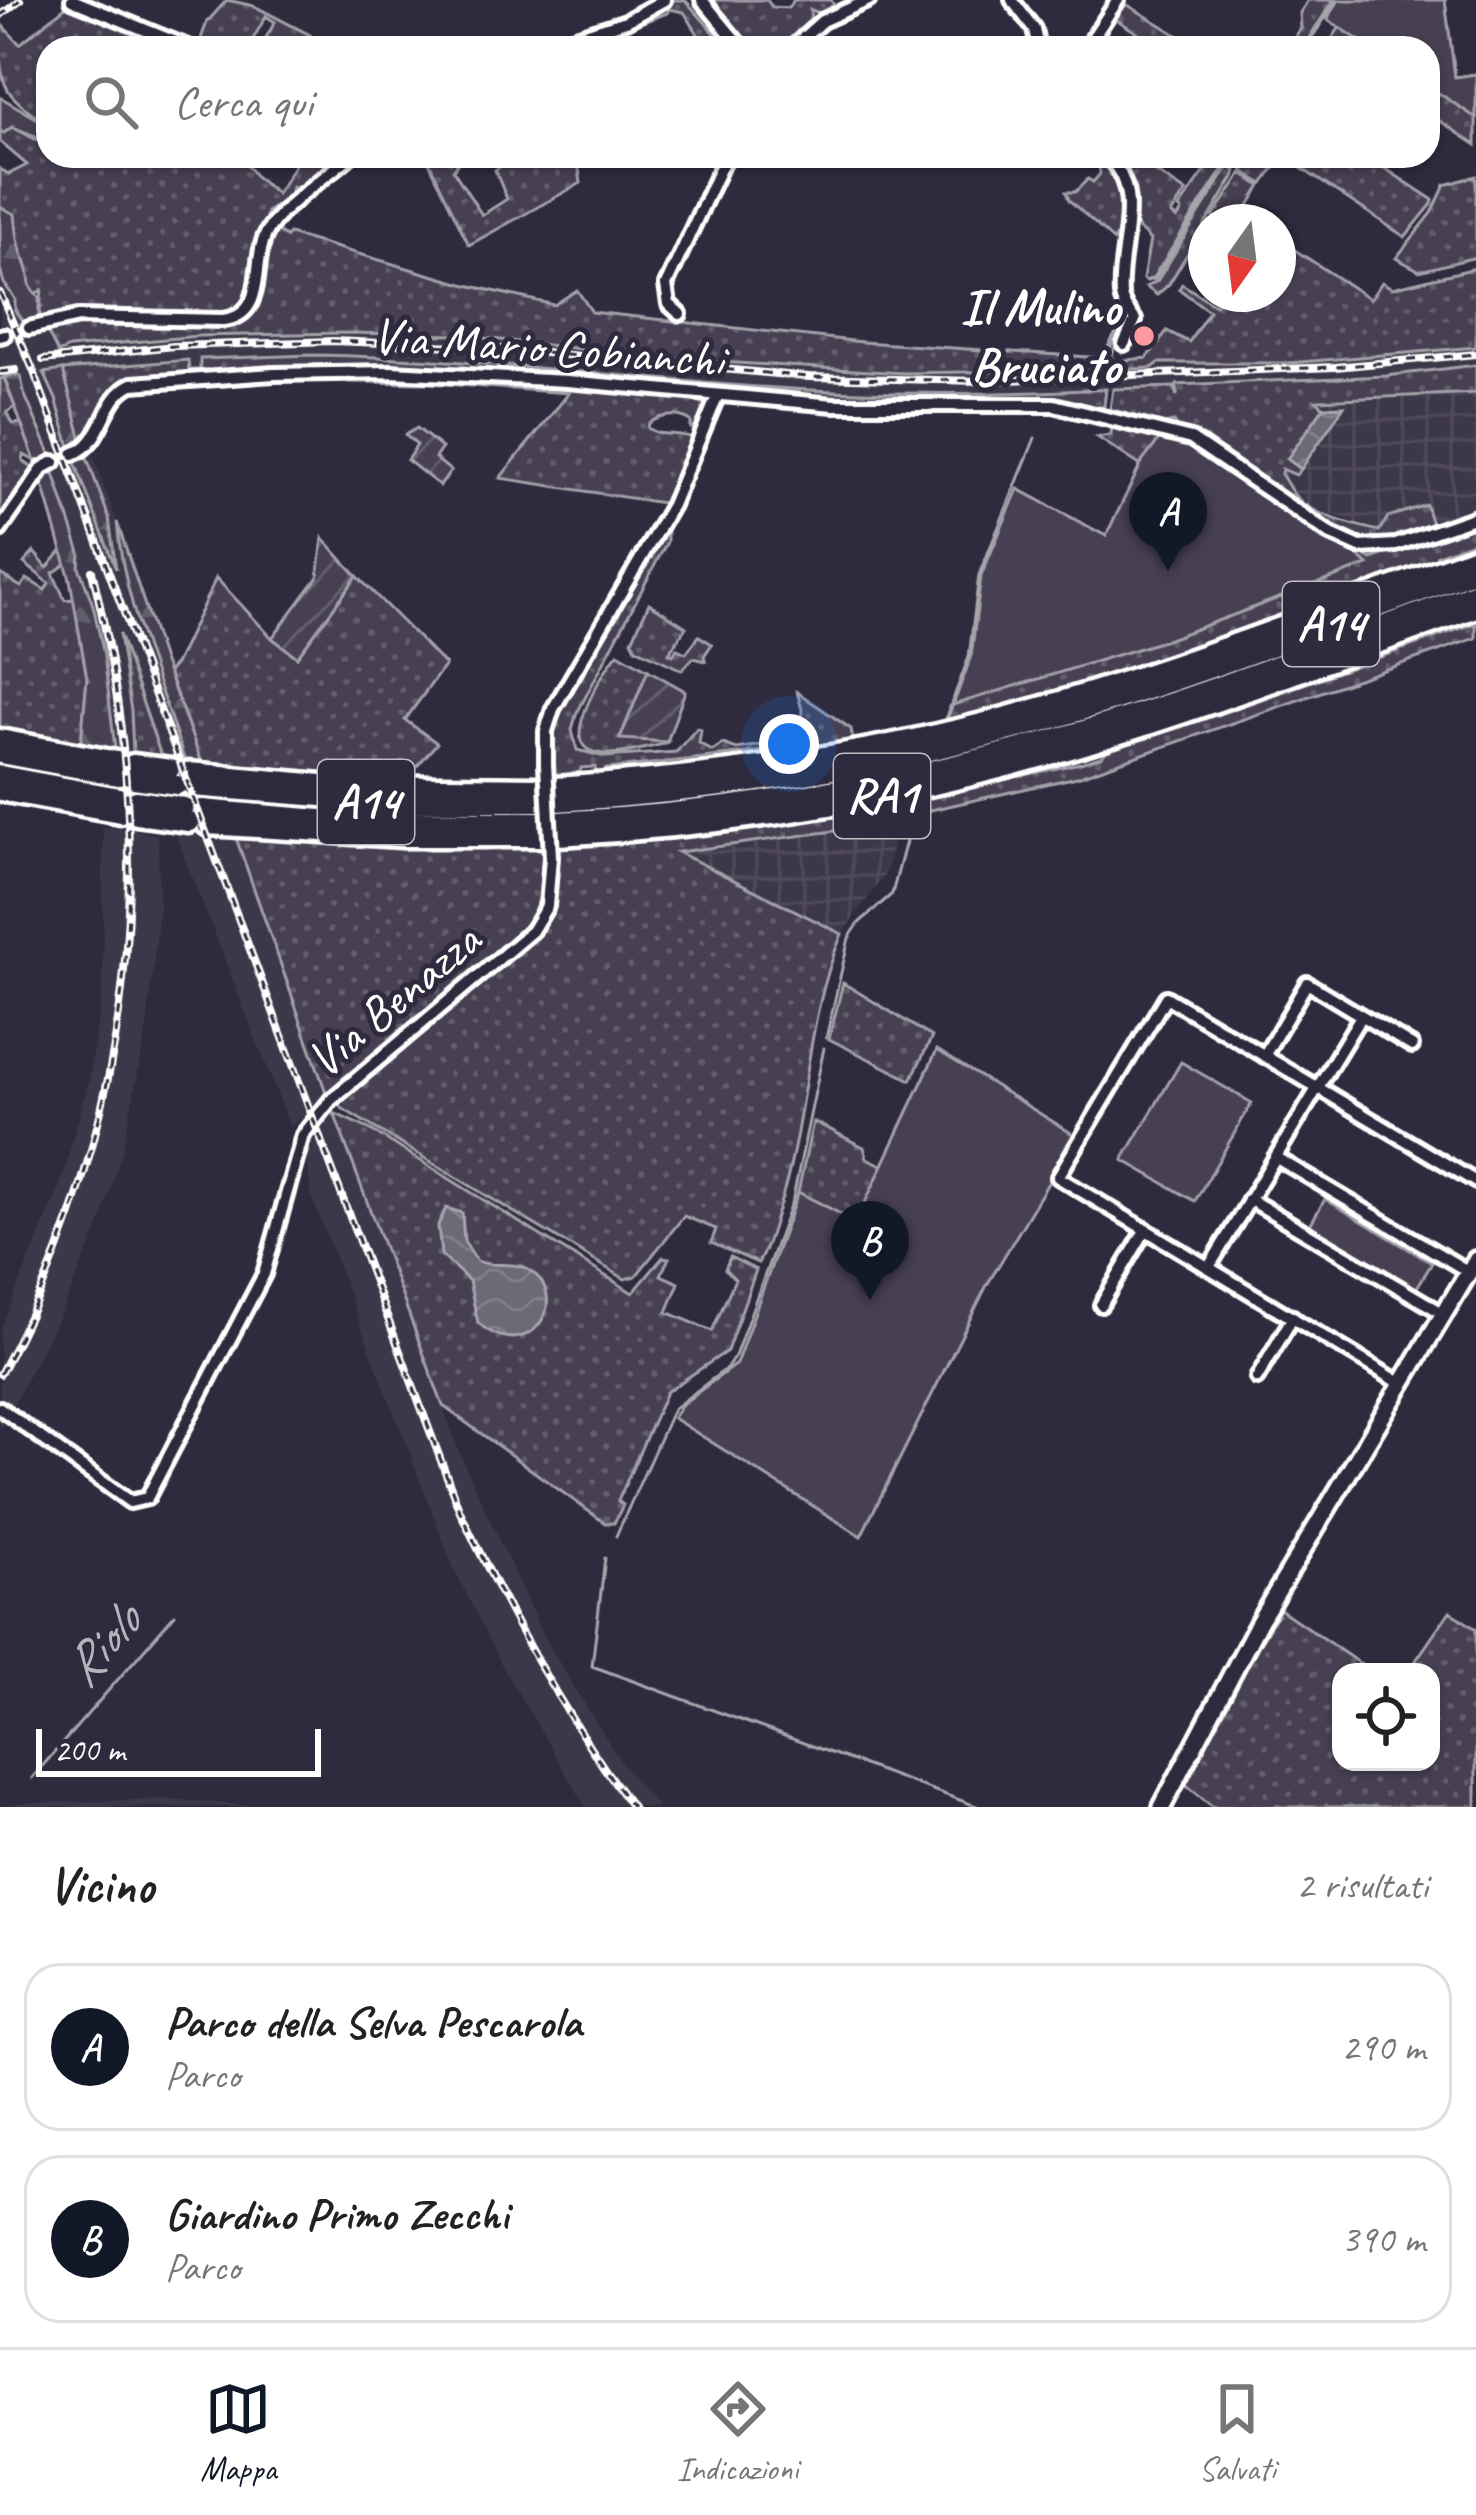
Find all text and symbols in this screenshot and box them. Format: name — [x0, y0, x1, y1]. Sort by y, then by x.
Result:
search box — [36, 36, 1440, 168]
icon: search — [78, 69, 144, 135]
text: Cerca qui — [174, 74, 313, 131]
north arrow — [1188, 204, 1296, 312]
place label: Il Mulino Bruciato — [960, 275, 1124, 398]
street label: Via Mario Cobianchi — [370, 303, 732, 392]
marker: Il Mulino Bruciato — [1131, 323, 1157, 349]
pin: A — [1129, 472, 1207, 571]
road number: A14 — [1283, 582, 1379, 666]
your location — [759, 714, 819, 774]
road number: RA1 — [834, 754, 930, 838]
road number: A14 — [318, 760, 414, 844]
street label: Via Benazza — [293, 906, 496, 1091]
pin: B — [831, 1201, 909, 1300]
water label: Riolo — [47, 1585, 160, 1700]
map controls — [1332, 1663, 1440, 1771]
button: locate — [1332, 1663, 1440, 1771]
scale bar — [36, 1723, 321, 1776]
text: 200 m — [54, 1729, 125, 1771]
text: Vicino — [48, 1853, 153, 1917]
text: 2 risultati — [1296, 1861, 1428, 1910]
text: Parco della Selva Pescarola — [165, 1994, 581, 2051]
text: A — [80, 2023, 100, 2072]
text: 290 m — [1341, 2023, 1425, 2072]
text: Parco — [165, 2051, 240, 2100]
text: Giardino Primo Zecchi — [165, 2186, 508, 2243]
text: B — [80, 2215, 100, 2264]
text: 390 m — [1341, 2215, 1425, 2264]
text: Parco — [165, 2243, 240, 2292]
tab: Mappa — [200, 2376, 277, 2490]
tab: Indicazioni — [677, 2376, 799, 2490]
tab: Salvati — [1199, 2376, 1276, 2490]

